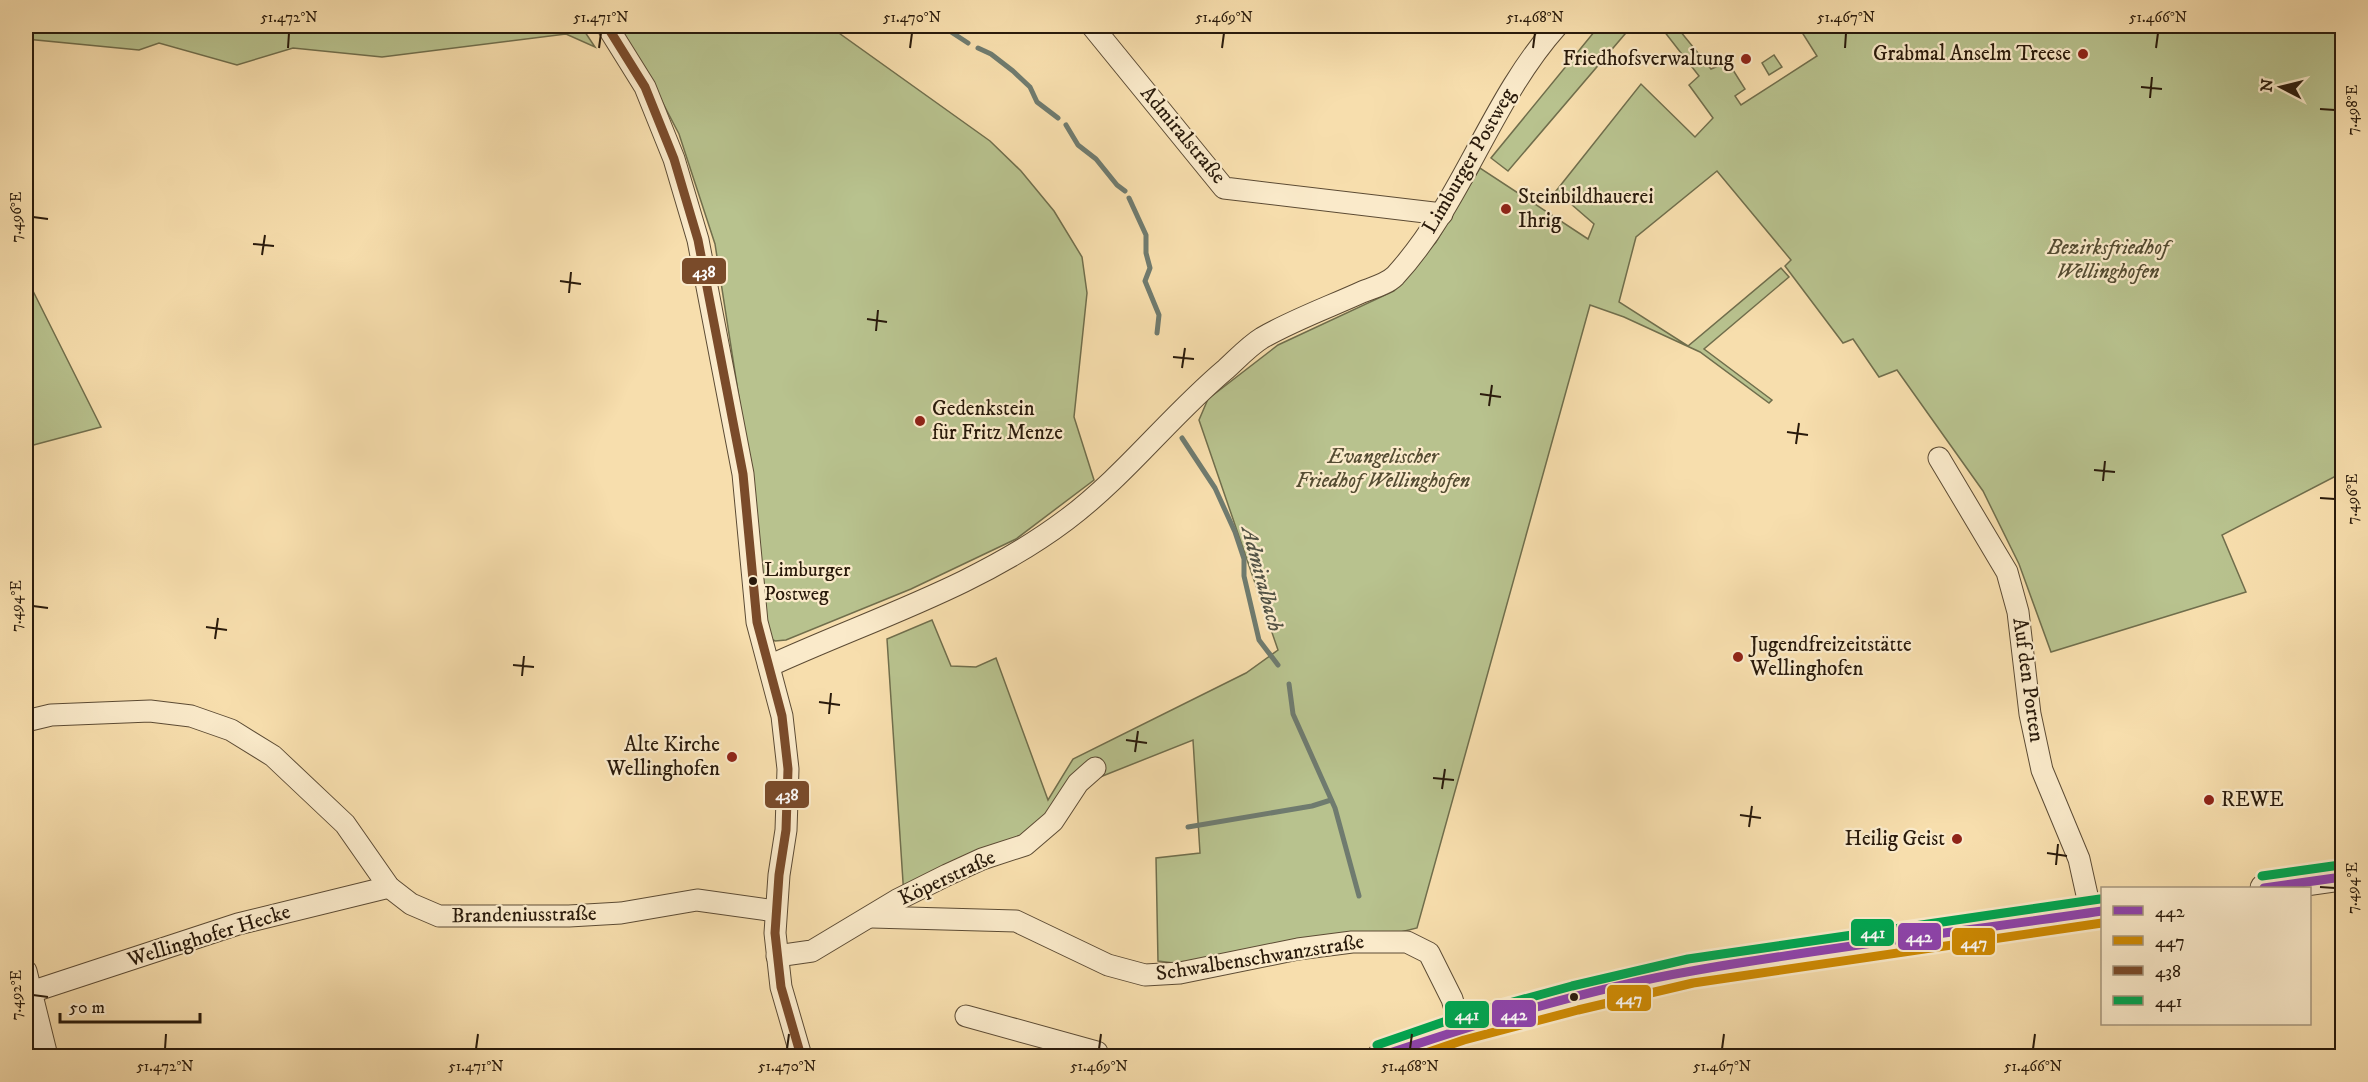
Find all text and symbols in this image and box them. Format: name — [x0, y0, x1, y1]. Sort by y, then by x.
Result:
text: 51.472°N — [260, 8, 318, 27]
text: 51.471°N — [573, 8, 629, 27]
text: 51.470°N — [883, 8, 941, 27]
text: 51.469°N — [1195, 8, 1253, 27]
text: 51.468°N — [1506, 8, 1564, 27]
text: 51.467°N — [1817, 8, 1875, 27]
text: 51.466°N — [2129, 8, 2187, 27]
place label: Grabmal Anselm Treese — [1873, 41, 2071, 67]
place label: Friedhofsverwaltung — [1562, 46, 1735, 72]
marker: Grabmal Anselm Treese — [2076, 47, 2090, 61]
marker: Friedhofsverwaltung — [1739, 52, 1753, 66]
north arrow — [2251, 57, 2311, 117]
text: N — [2256, 78, 2278, 93]
street label: Admiralstraße — [1134, 81, 1232, 190]
street label: Limburger Postweg — [1417, 83, 1521, 238]
text: 7.498°E — [2343, 84, 2362, 135]
place label: Steinbildhauerei Ihrig — [1518, 184, 1654, 234]
text: 7.496°E — [7, 191, 26, 242]
marker: Steinbildhauerei Ihrig — [1499, 202, 1513, 216]
park label: Bezirksfriedhof Wellinghofen — [2046, 235, 2174, 285]
line badge: 438 — [681, 257, 727, 285]
text: 438 — [691, 262, 716, 282]
place label: Gedenkstein für Fritz Menze — [932, 396, 1063, 446]
marker: Gedenkstein für Fritz Menze — [913, 414, 927, 428]
park label: Evangelischer Friedhof Wellinghofen — [1296, 444, 1471, 494]
text: 7.496°E — [2343, 473, 2362, 524]
water label: Admiralbach — [1234, 521, 1289, 634]
place label: Limburger Postweg — [764, 558, 851, 607]
marker: Limburger Postweg — [747, 575, 759, 587]
text: 7.494°E — [7, 580, 26, 632]
street label: Auf den Porten — [2006, 616, 2050, 744]
place label: Jugendfreizeitstätte Wellinghofen — [1748, 632, 1912, 682]
marker: Jugendfreizeitstätte Wellinghofen — [1731, 650, 1745, 664]
place label: Alte Kirche Wellinghofen — [605, 732, 720, 782]
marker: Alte Kirche Wellinghofen — [725, 750, 739, 764]
line badge: 438 — [764, 780, 810, 809]
text: 438 — [774, 785, 799, 805]
place label: REWE — [2221, 787, 2284, 813]
marker: REWE — [2202, 793, 2216, 807]
place label: Heilig Geist — [1845, 826, 1945, 852]
marker: Heilig Geist — [1950, 832, 1964, 846]
street label: Köperstraße — [895, 844, 1000, 912]
text: 7.494°E — [2343, 862, 2362, 914]
legend — [2101, 887, 2311, 1025]
street label: Wellinghofer Hecke — [124, 899, 294, 973]
street label: Brandeniusstraße — [451, 901, 597, 929]
text: 442 — [2155, 901, 2185, 923]
line badge: 441 — [1850, 918, 1895, 947]
line badge: 442 — [1897, 922, 1942, 951]
text: 441 — [1860, 923, 1885, 943]
text: 442 — [1905, 927, 1933, 947]
line badge: 447 — [1951, 927, 1996, 956]
street label: Schwalbenschwanzstraße — [1154, 929, 1366, 987]
text: 447 — [2155, 931, 2185, 953]
text: 447 — [1960, 933, 1987, 953]
text: 438 — [2155, 961, 2181, 983]
text: 7.492°E — [7, 969, 26, 1020]
line badge: 447 — [1606, 984, 1652, 1012]
scale bar — [60, 986, 200, 1024]
text: 447 — [1615, 989, 1642, 1009]
unlabelled marker — [1568, 991, 1580, 1003]
text: 441 — [2155, 991, 2182, 1013]
text: 50 m — [69, 997, 105, 1019]
line badge: 442 — [1491, 999, 1537, 1028]
line badge: 441 — [1444, 1000, 1490, 1029]
text: 441 — [1454, 1005, 1479, 1025]
text: 442 — [1500, 1005, 1528, 1025]
text: 51.472°N — [136, 1057, 194, 1076]
text: 51.471°N — [448, 1057, 504, 1076]
text: 51.470°N — [758, 1057, 816, 1076]
text: 51.469°N — [1070, 1057, 1128, 1076]
text: 51.468°N — [1381, 1057, 1439, 1076]
text: 51.467°N — [1693, 1057, 1751, 1076]
text: 51.466°N — [2004, 1057, 2062, 1076]

